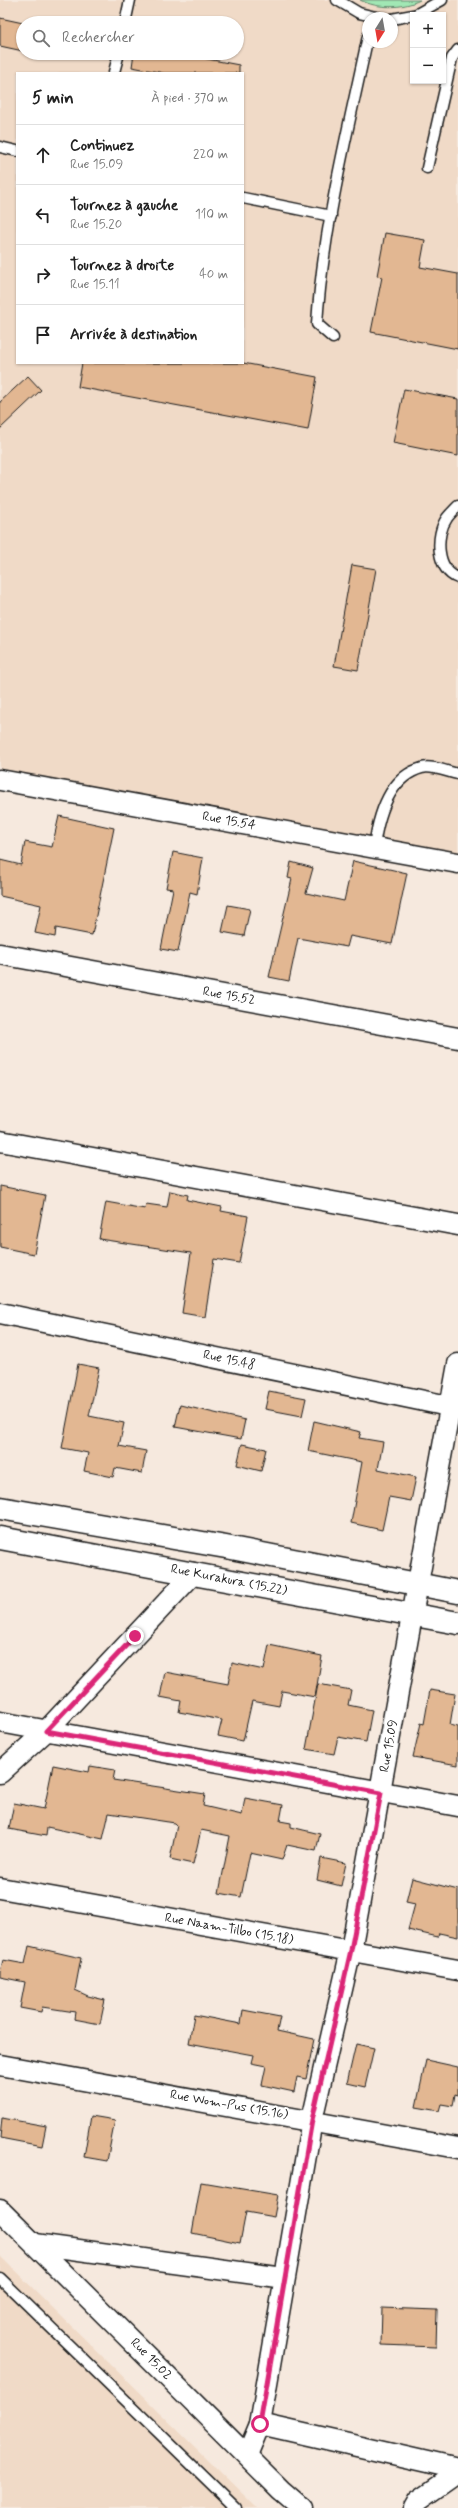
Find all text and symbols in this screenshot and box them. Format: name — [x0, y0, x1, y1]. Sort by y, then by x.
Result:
north arrow — [362, 12, 398, 48]
map controls — [410, 12, 446, 84]
button: + — [410, 12, 446, 48]
search box — [16, 16, 244, 60]
icon: search — [30, 27, 52, 49]
text: Rechercher — [62, 28, 135, 48]
button: − — [410, 48, 446, 84]
text: 5 min — [32, 87, 74, 109]
text: À pied · 370 m — [151, 90, 228, 107]
text: Continuez — [70, 136, 134, 156]
icon: ahead — [32, 144, 54, 166]
text: 220 m — [193, 146, 228, 163]
text: Rue 15.09 — [70, 156, 123, 173]
text: Tournez à gauche — [70, 196, 178, 216]
icon: left — [32, 204, 54, 226]
text: 110 m — [195, 206, 228, 223]
text: Rue 15.20 — [70, 216, 122, 233]
text: Tournez à droite — [70, 256, 174, 276]
icon: right — [32, 264, 54, 286]
text: 40 m — [199, 266, 228, 283]
text: Rue 15.11 — [70, 276, 120, 293]
icon: arrive — [32, 324, 54, 346]
text: Arrivée à destination — [70, 325, 197, 345]
street label: Rue 15.54 — [201, 808, 257, 834]
street label: Rue 15.52 — [201, 983, 257, 1009]
street label: Rue 15.48 — [201, 1346, 257, 1374]
street label: Rue Kurakura (15.22) — [169, 1560, 289, 1600]
route end — [126, 1627, 144, 1645]
street label: Rue 15.09 — [376, 1718, 402, 1774]
street label: Rue Naam-Tilbo (15.18) — [163, 1909, 295, 1949]
street label: Rue Wom-Pus (15.16) — [169, 2086, 290, 2124]
street label: Rue 15.02 — [126, 2334, 176, 2384]
route start — [251, 2415, 269, 2433]

